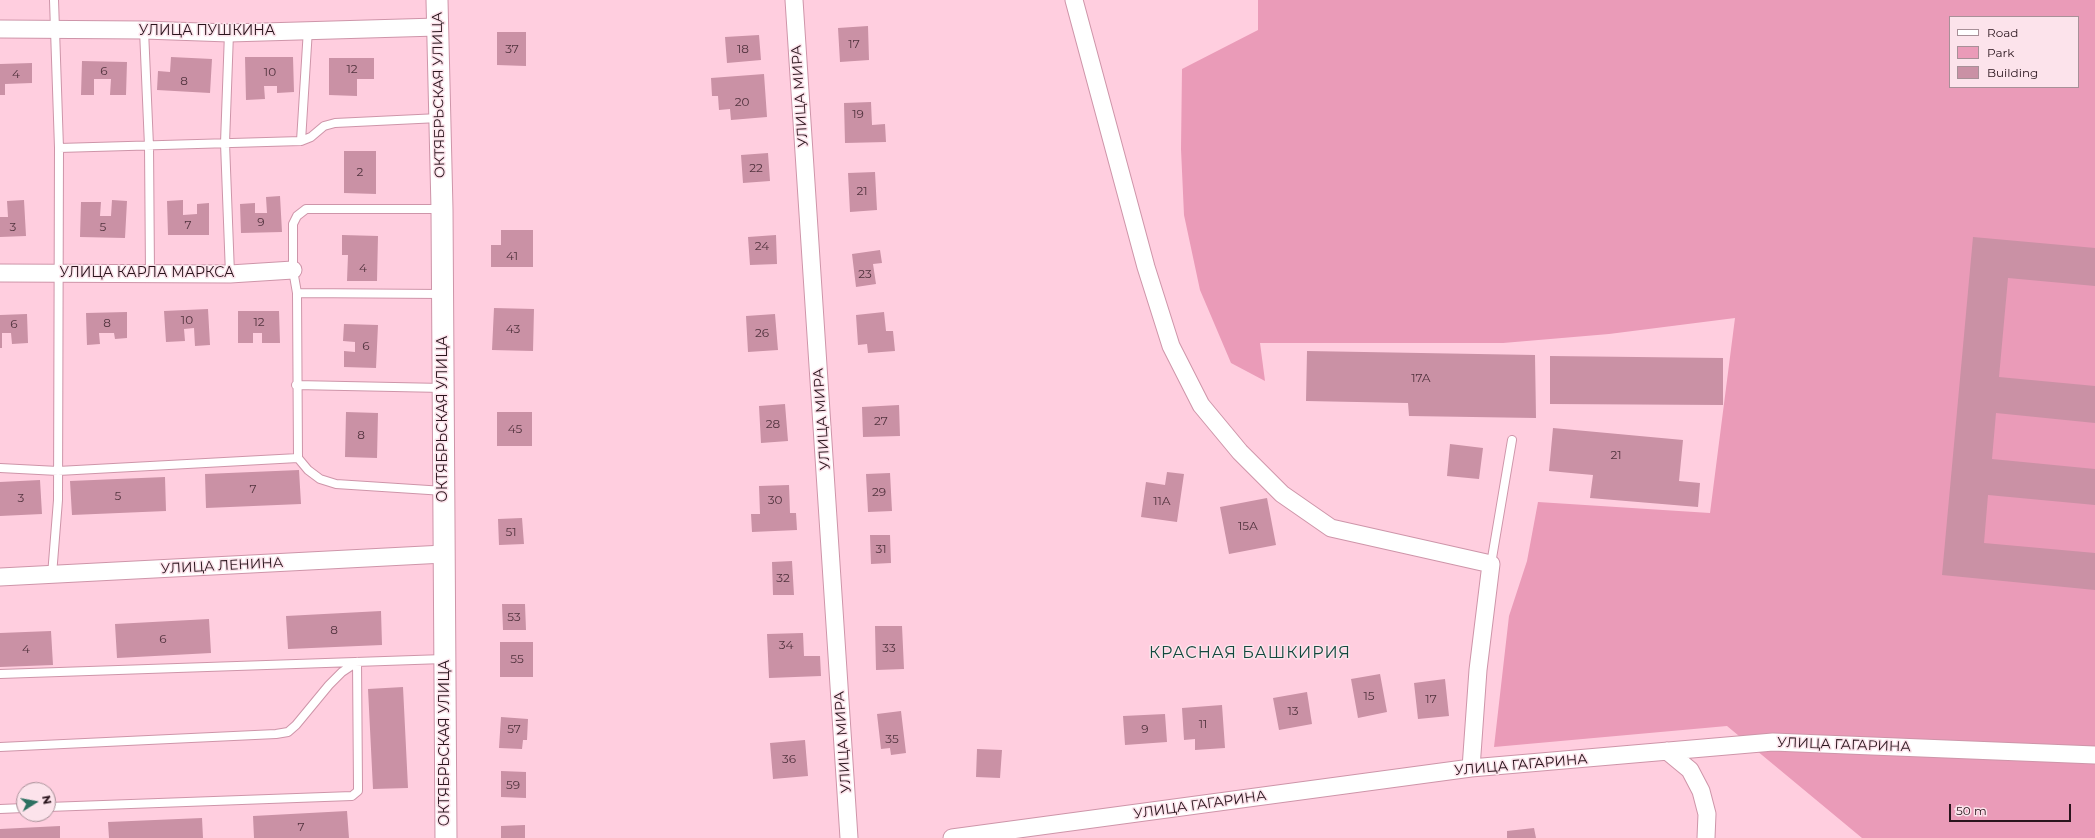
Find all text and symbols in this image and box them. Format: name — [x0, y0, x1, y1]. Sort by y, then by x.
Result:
street label: ОКТЯБРЬСКАЯ УЛИЦА — [429, 12, 449, 178]
legend — [1949, 16, 2079, 88]
street label: УЛИЦА ПУШКИНА — [139, 23, 275, 39]
text: Road — [1987, 25, 2018, 40]
house number: 17 — [848, 37, 860, 51]
house number: 37 — [505, 42, 519, 56]
house number: 18 — [737, 42, 749, 56]
street label: УЛИЦА МИРА — [788, 44, 812, 148]
text: Park — [1987, 45, 2014, 60]
house number: 12 — [346, 62, 358, 76]
house number: 6 — [100, 64, 108, 78]
house number: 10 — [264, 65, 276, 79]
text: Building — [1987, 65, 2038, 80]
house number: 4 — [12, 67, 20, 81]
house number: 8 — [180, 74, 188, 88]
house number: 20 — [735, 95, 749, 109]
house number: 19 — [852, 107, 864, 121]
house number: 22 — [749, 161, 763, 175]
house number: 2 — [357, 165, 363, 179]
house number: 21 — [856, 184, 868, 198]
house number: 9 — [257, 215, 265, 229]
house number: 7 — [184, 218, 192, 232]
house number: 3 — [10, 220, 16, 234]
house number: 5 — [100, 220, 106, 234]
house number: 24 — [755, 239, 769, 253]
house number: 41 — [506, 249, 518, 263]
house number: 4 — [359, 261, 367, 275]
street label: УЛИЦА КАРЛА МАРКСА — [59, 265, 235, 281]
house number: 23 — [858, 267, 872, 281]
house number: 10 — [181, 313, 193, 327]
house number: 12 — [253, 315, 265, 329]
house number: 8 — [103, 316, 111, 330]
house number: 6 — [10, 317, 18, 331]
house number: 43 — [506, 322, 520, 336]
house number: 26 — [755, 326, 769, 340]
street label: ОКТЯБРЬСКАЯ УЛИЦА — [435, 336, 451, 502]
house number: 6 — [362, 339, 370, 353]
street label: УЛИЦА МИРА — [810, 367, 834, 471]
house number: 17А — [1411, 371, 1431, 385]
house number: 27 — [874, 414, 888, 428]
house number: 28 — [766, 417, 780, 431]
house number: 45 — [508, 422, 522, 436]
house number: 8 — [357, 428, 365, 442]
house number: 21 — [1610, 448, 1622, 462]
house number: 7 — [249, 482, 257, 496]
house number: 29 — [872, 485, 886, 499]
house number: 5 — [115, 489, 121, 503]
house number: 3 — [18, 491, 24, 505]
house number: 30 — [768, 493, 782, 507]
house number: 11А — [1153, 494, 1171, 508]
house number: 15А — [1238, 519, 1258, 533]
house number: 51 — [505, 525, 517, 539]
house number: 31 — [875, 542, 887, 556]
street label: УЛИЦА ЛЕНИНА — [160, 554, 284, 578]
house number: 32 — [776, 571, 790, 585]
house number: 53 — [507, 610, 521, 624]
house number: 8 — [330, 623, 338, 637]
house number: 6 — [159, 632, 167, 646]
house number: 34 — [779, 638, 793, 652]
house number: 33 — [882, 641, 896, 655]
house number: 4 — [22, 642, 30, 656]
district label: КРАСНАЯ БАШКИРИЯ — [1149, 643, 1351, 663]
house number: 55 — [510, 652, 524, 666]
street label: ОКТЯБРЬСКАЯ УЛИЦА — [437, 660, 453, 826]
house number: 15 — [1363, 689, 1375, 703]
street label: УЛИЦА МИРА — [831, 690, 855, 794]
house number: 17 — [1425, 692, 1437, 706]
house number: 13 — [1287, 704, 1299, 718]
house number: 11 — [1199, 717, 1207, 731]
house number: 57 — [507, 722, 521, 736]
house number: 9 — [1141, 722, 1149, 736]
house number: 35 — [885, 732, 899, 746]
street label: УЛИЦА ГАГАРИНА — [1777, 734, 1911, 756]
street label: УЛИЦА ГАГАРИНА — [1454, 751, 1588, 779]
house number: 36 — [782, 752, 796, 766]
house number: 59 — [506, 778, 520, 792]
north arrow — [16, 782, 56, 822]
street label: УЛИЦА ГАГАРИНА — [1133, 787, 1267, 823]
text: N — [39, 794, 55, 806]
scale bar — [1951, 796, 2073, 822]
text: 50 m — [1956, 803, 1987, 818]
house number: 7 — [297, 820, 305, 834]

